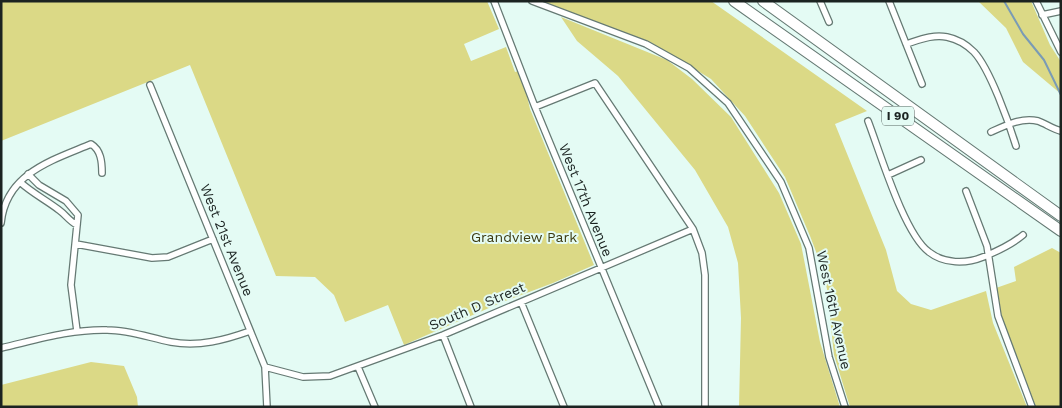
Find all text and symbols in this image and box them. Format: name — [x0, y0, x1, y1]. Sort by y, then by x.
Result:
road number: I 90 — [882, 106, 914, 125]
street label: West 17th Avenue — [556, 141, 616, 259]
street label: West 21st Avenue — [197, 182, 257, 298]
park label: Grandview Park — [471, 229, 577, 245]
street label: West 16th Avenue — [814, 249, 854, 371]
street label: South D Street — [427, 279, 527, 333]

